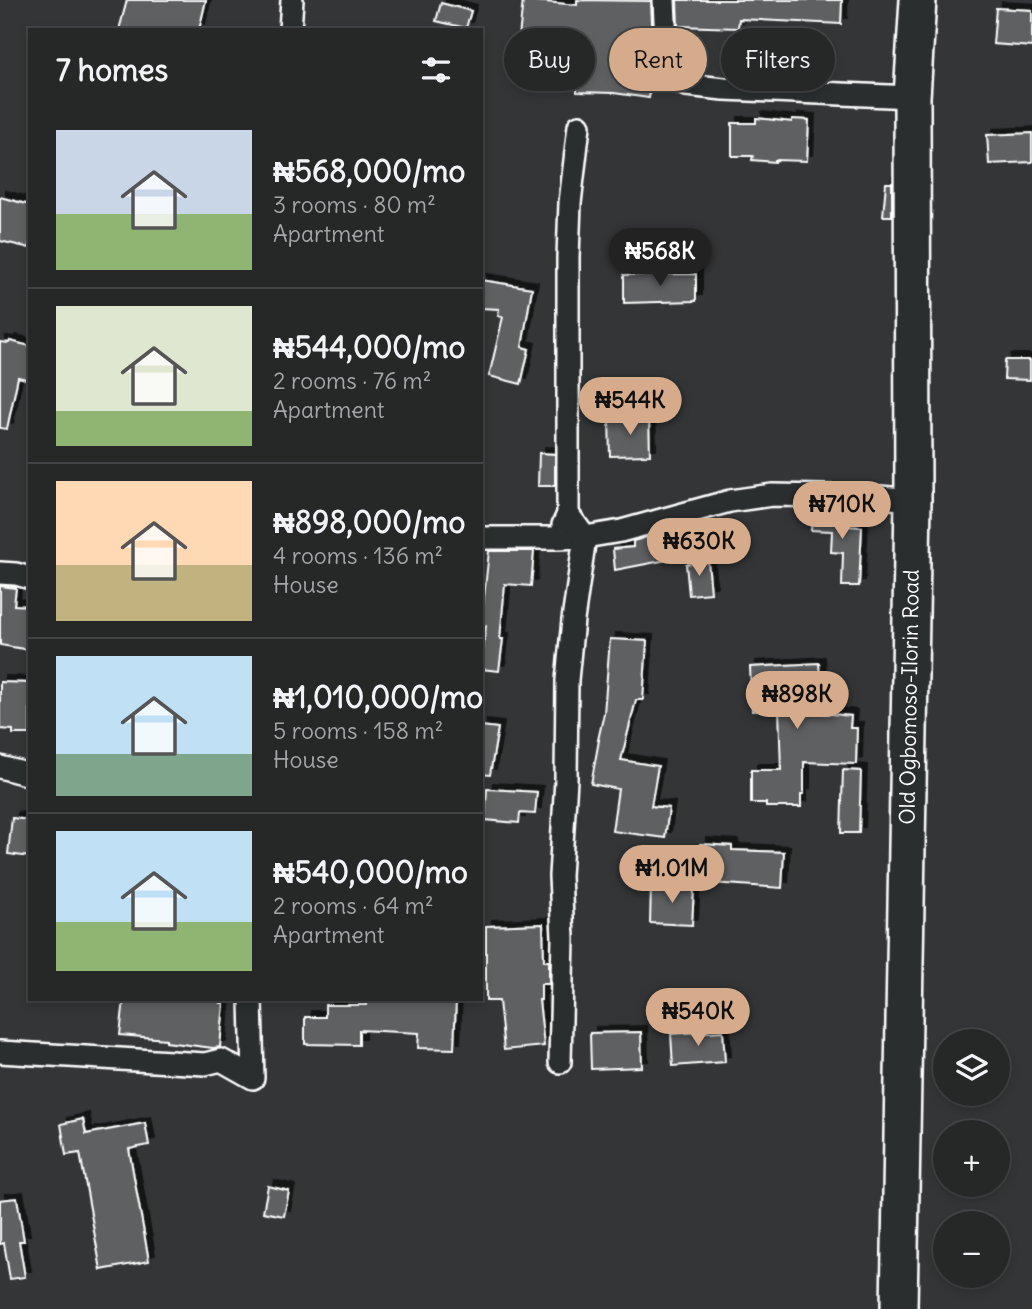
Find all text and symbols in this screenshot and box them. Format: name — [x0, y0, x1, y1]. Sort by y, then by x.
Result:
chip: Buy — [504, 28, 595, 91]
chip: Rent — [609, 28, 707, 91]
chip: Filters — [721, 28, 835, 91]
text: 7 homes — [56, 51, 168, 89]
icon: filters — [417, 51, 455, 89]
text: ₦568,000/mo — [273, 152, 465, 190]
icon: home — [112, 158, 196, 242]
text: 3 rooms · 80 m² — [273, 190, 436, 219]
text: Apartment — [273, 219, 385, 248]
pin: ₦568K — [611, 229, 709, 288]
text: ₦568K — [625, 236, 695, 265]
text: ₦544,000/mo — [273, 328, 465, 366]
icon: home — [112, 334, 196, 418]
text: 2 rooms · 76 m² — [273, 366, 431, 395]
pin: ₦544K — [581, 378, 679, 437]
text: ₦544K — [595, 385, 665, 414]
text: Apartment — [273, 395, 385, 424]
pin: ₦710K — [793, 482, 891, 541]
text: ₦710K — [809, 489, 875, 518]
text: ₦898,000/mo — [273, 503, 465, 541]
icon: home — [112, 509, 196, 593]
pin: ₦630K — [650, 518, 748, 578]
text: ₦630K — [663, 526, 735, 555]
text: 4 rooms · 136 m² — [273, 541, 443, 570]
street label: Old Ogbomoso-Ilorin Road — [893, 569, 925, 825]
text: House — [273, 570, 339, 599]
pin: ₦898K — [748, 672, 846, 731]
text: ₦1,010,000/mo — [273, 678, 483, 716]
text: ₦898K — [762, 679, 832, 708]
icon: home — [112, 684, 196, 768]
text: 5 rooms · 158 m² — [273, 716, 443, 745]
text: House — [273, 745, 339, 774]
pin: ₦1.01M — [615, 846, 729, 905]
text: ₦540,000/mo — [273, 853, 468, 891]
text: ₦1.01M — [635, 853, 709, 882]
icon: home — [112, 859, 196, 943]
text: 2 rooms · 64 m² — [273, 891, 434, 920]
text: Apartment — [273, 920, 385, 949]
pin: ₦540K — [649, 988, 747, 1048]
text: ₦540K — [662, 996, 734, 1025]
map controls — [933, 1029, 1010, 1288]
button: layers — [933, 1029, 1010, 1106]
button: + — [933, 1120, 1010, 1197]
button: − — [933, 1211, 1010, 1288]

